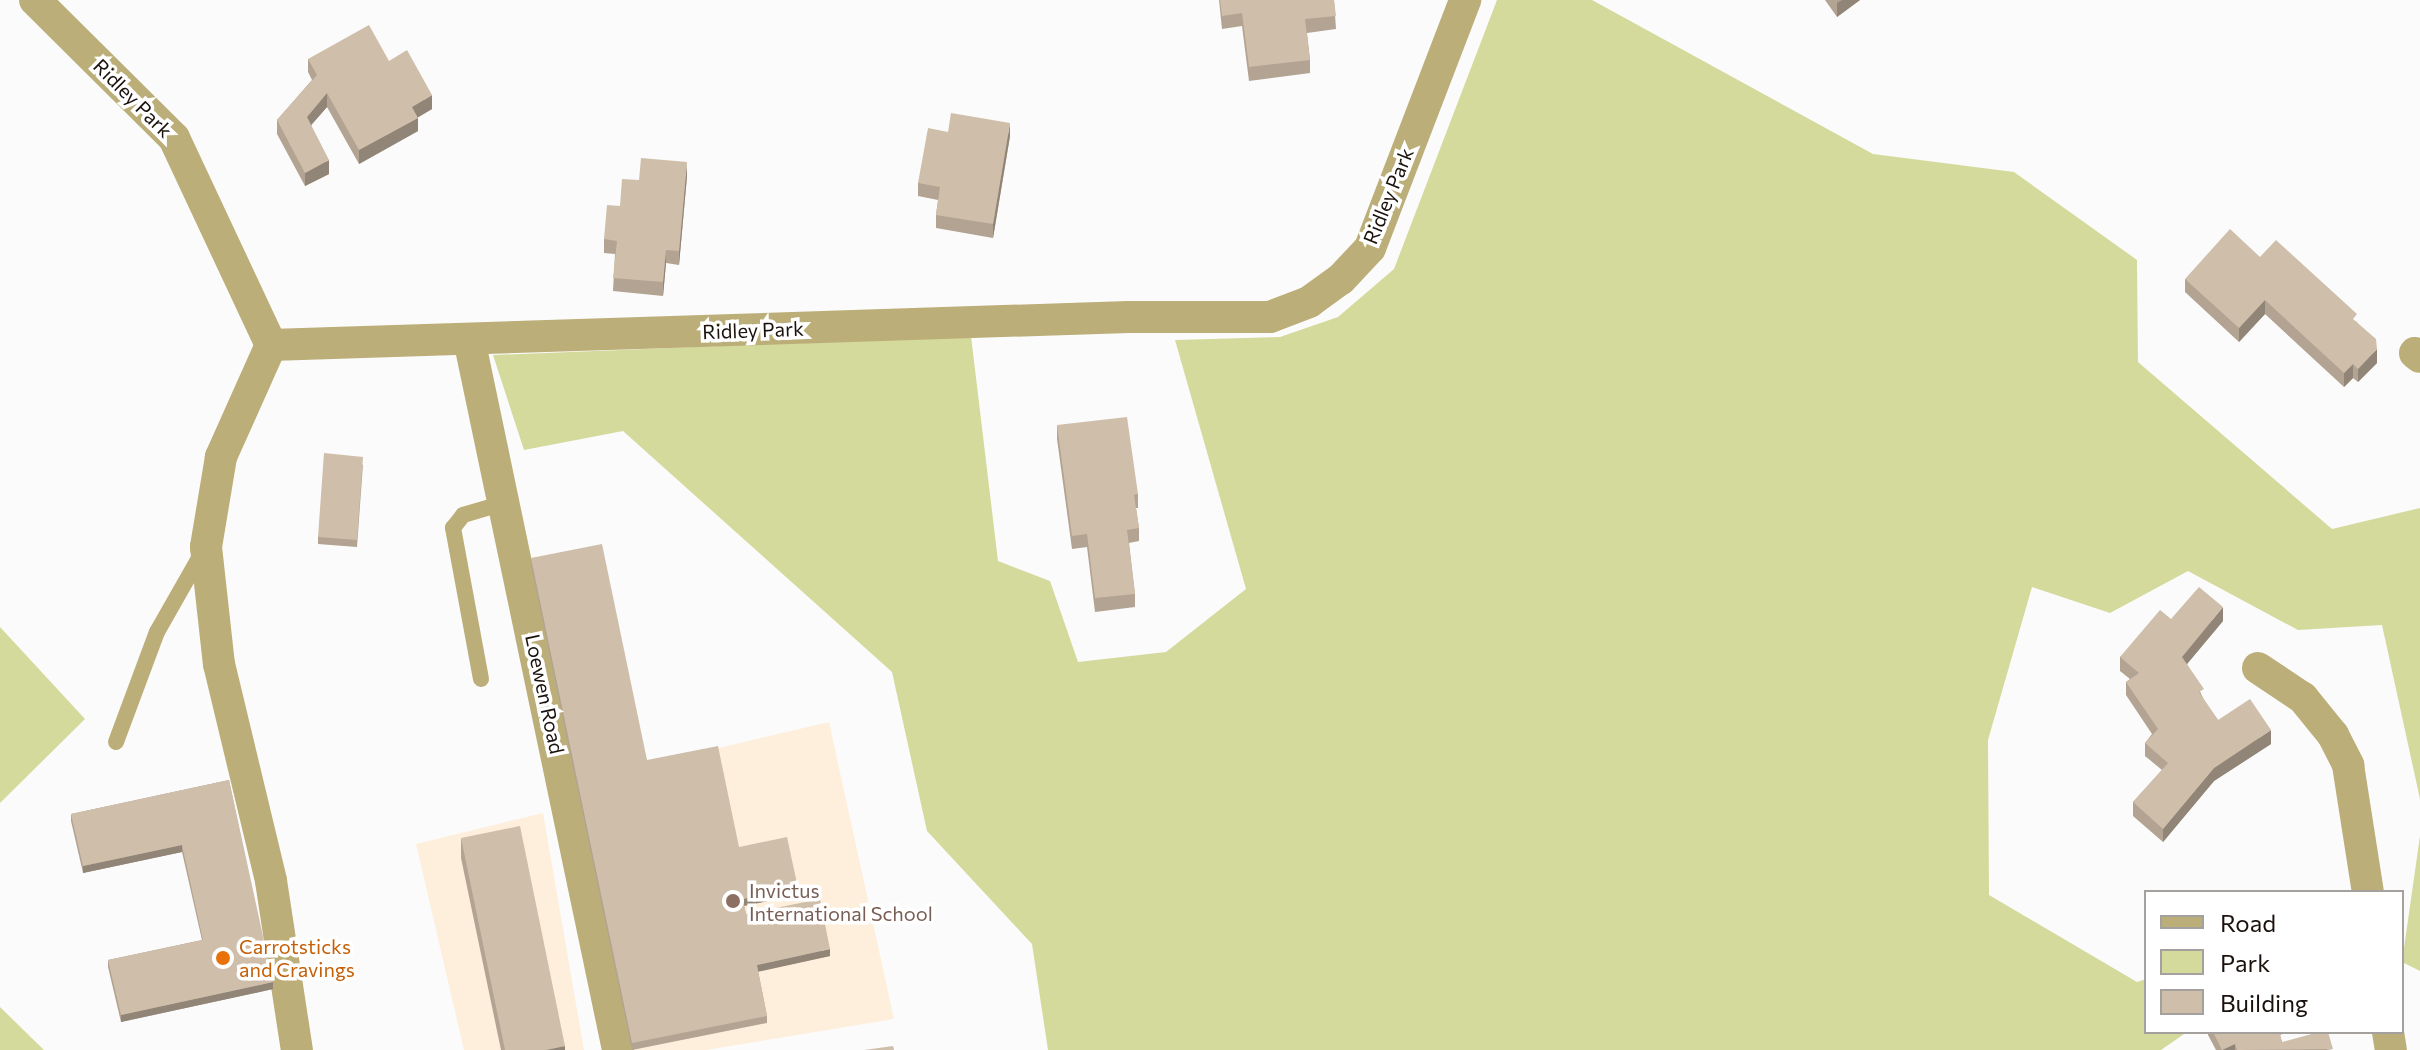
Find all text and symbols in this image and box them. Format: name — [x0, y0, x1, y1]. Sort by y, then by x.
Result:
street label: Ridley Park — [89, 54, 177, 142]
street label: Ridley Park — [1358, 144, 1418, 248]
street label: Ridley Park — [702, 316, 804, 344]
street label: Loewen Road — [521, 632, 569, 756]
place label: Invictus International School — [749, 878, 933, 925]
legend — [2144, 890, 2404, 1034]
marker: Invictus International School — [724, 892, 742, 910]
text: Road — [2220, 908, 2276, 937]
place label: Carrotsticks and Cravings — [239, 934, 355, 981]
text: Park — [2220, 948, 2270, 977]
marker: Carrotsticks and Cravings — [214, 949, 232, 967]
text: Building — [2220, 988, 2308, 1017]

